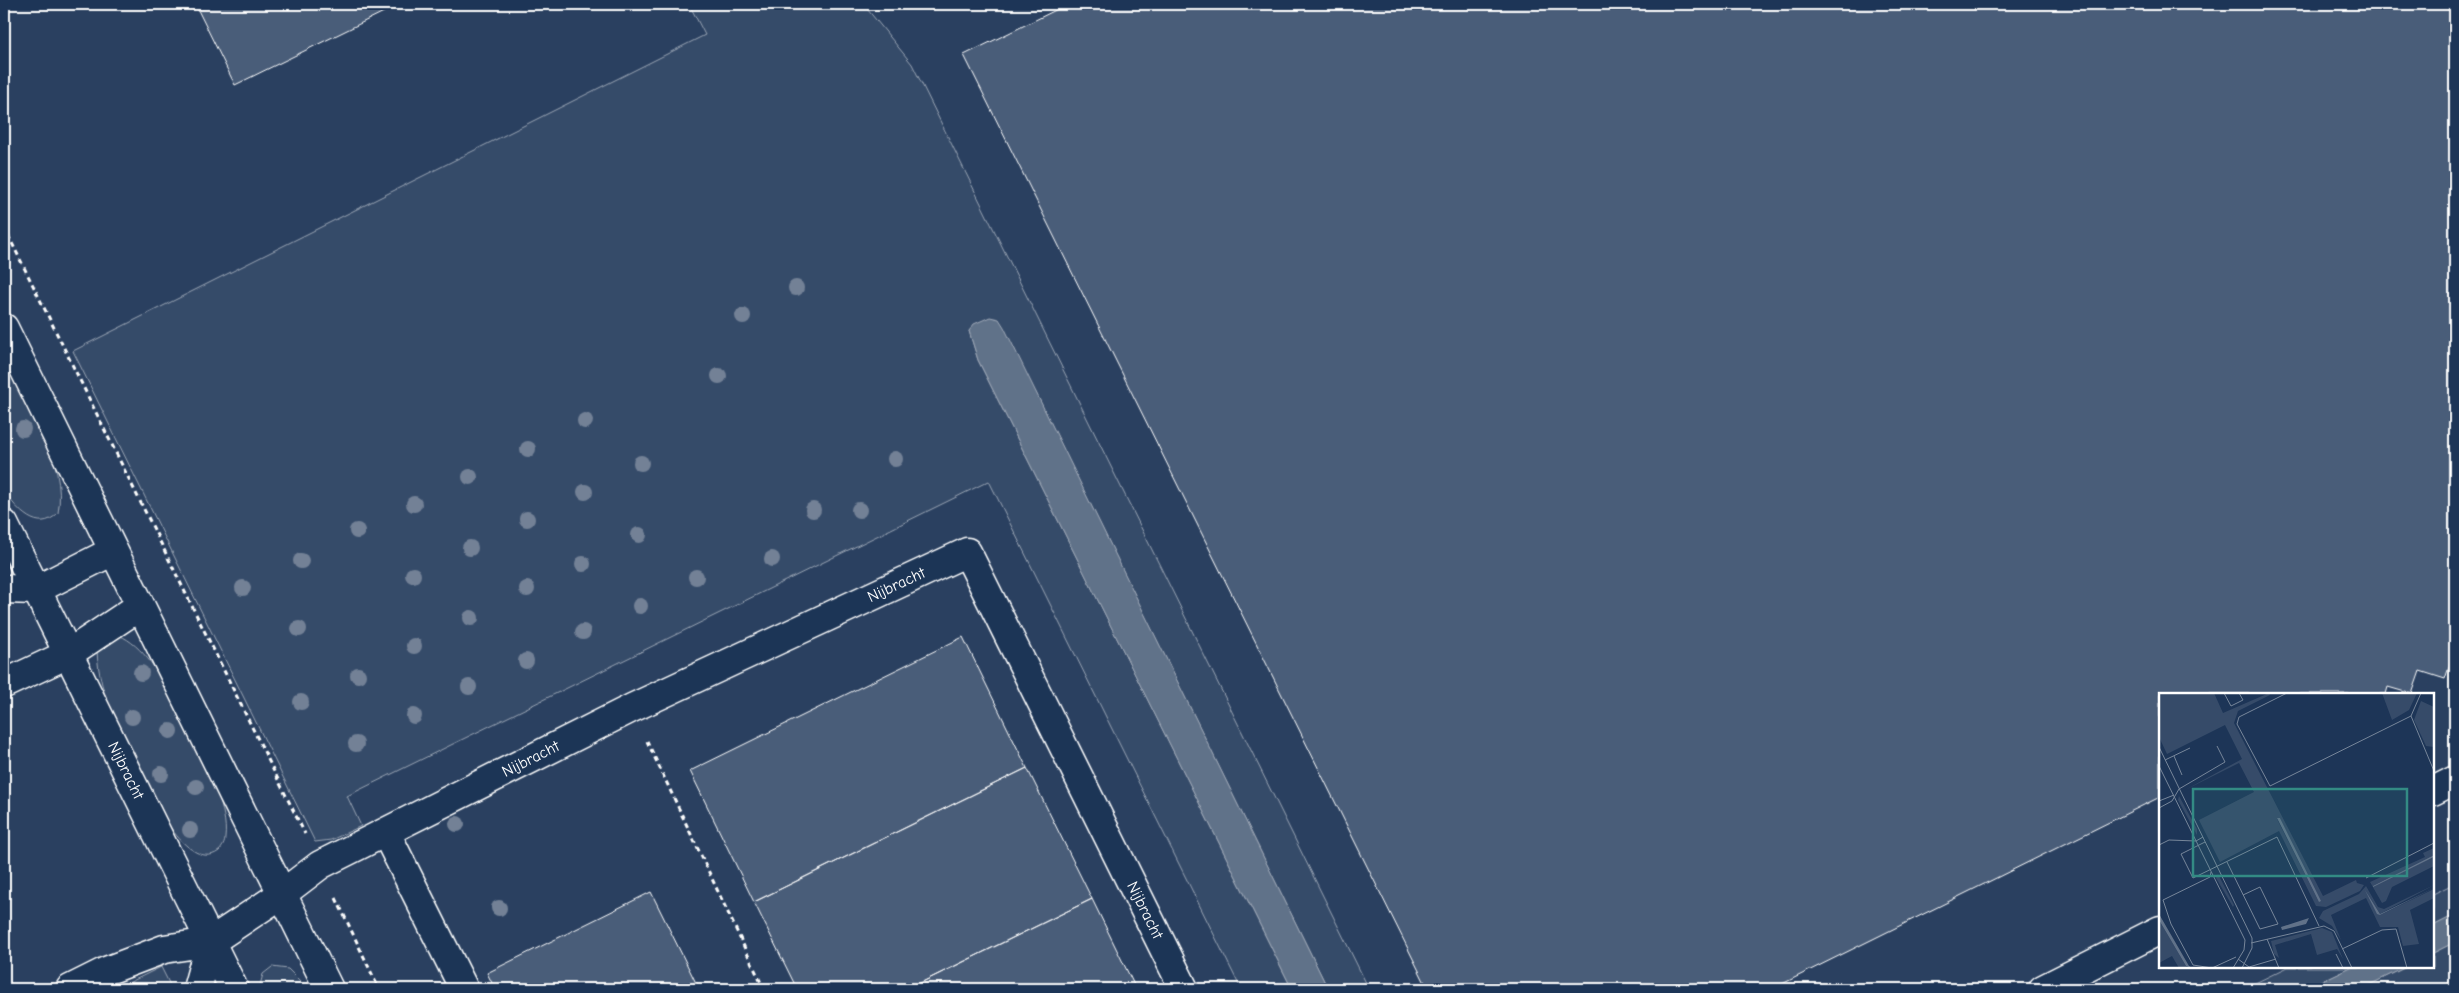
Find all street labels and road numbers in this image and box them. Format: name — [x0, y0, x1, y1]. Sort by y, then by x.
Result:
street label: Nijbracht — [865, 564, 928, 606]
street label: Nijbracht — [499, 737, 563, 781]
street label: Nijbracht — [104, 739, 148, 803]
street label: Nijbracht — [1123, 879, 1167, 942]

